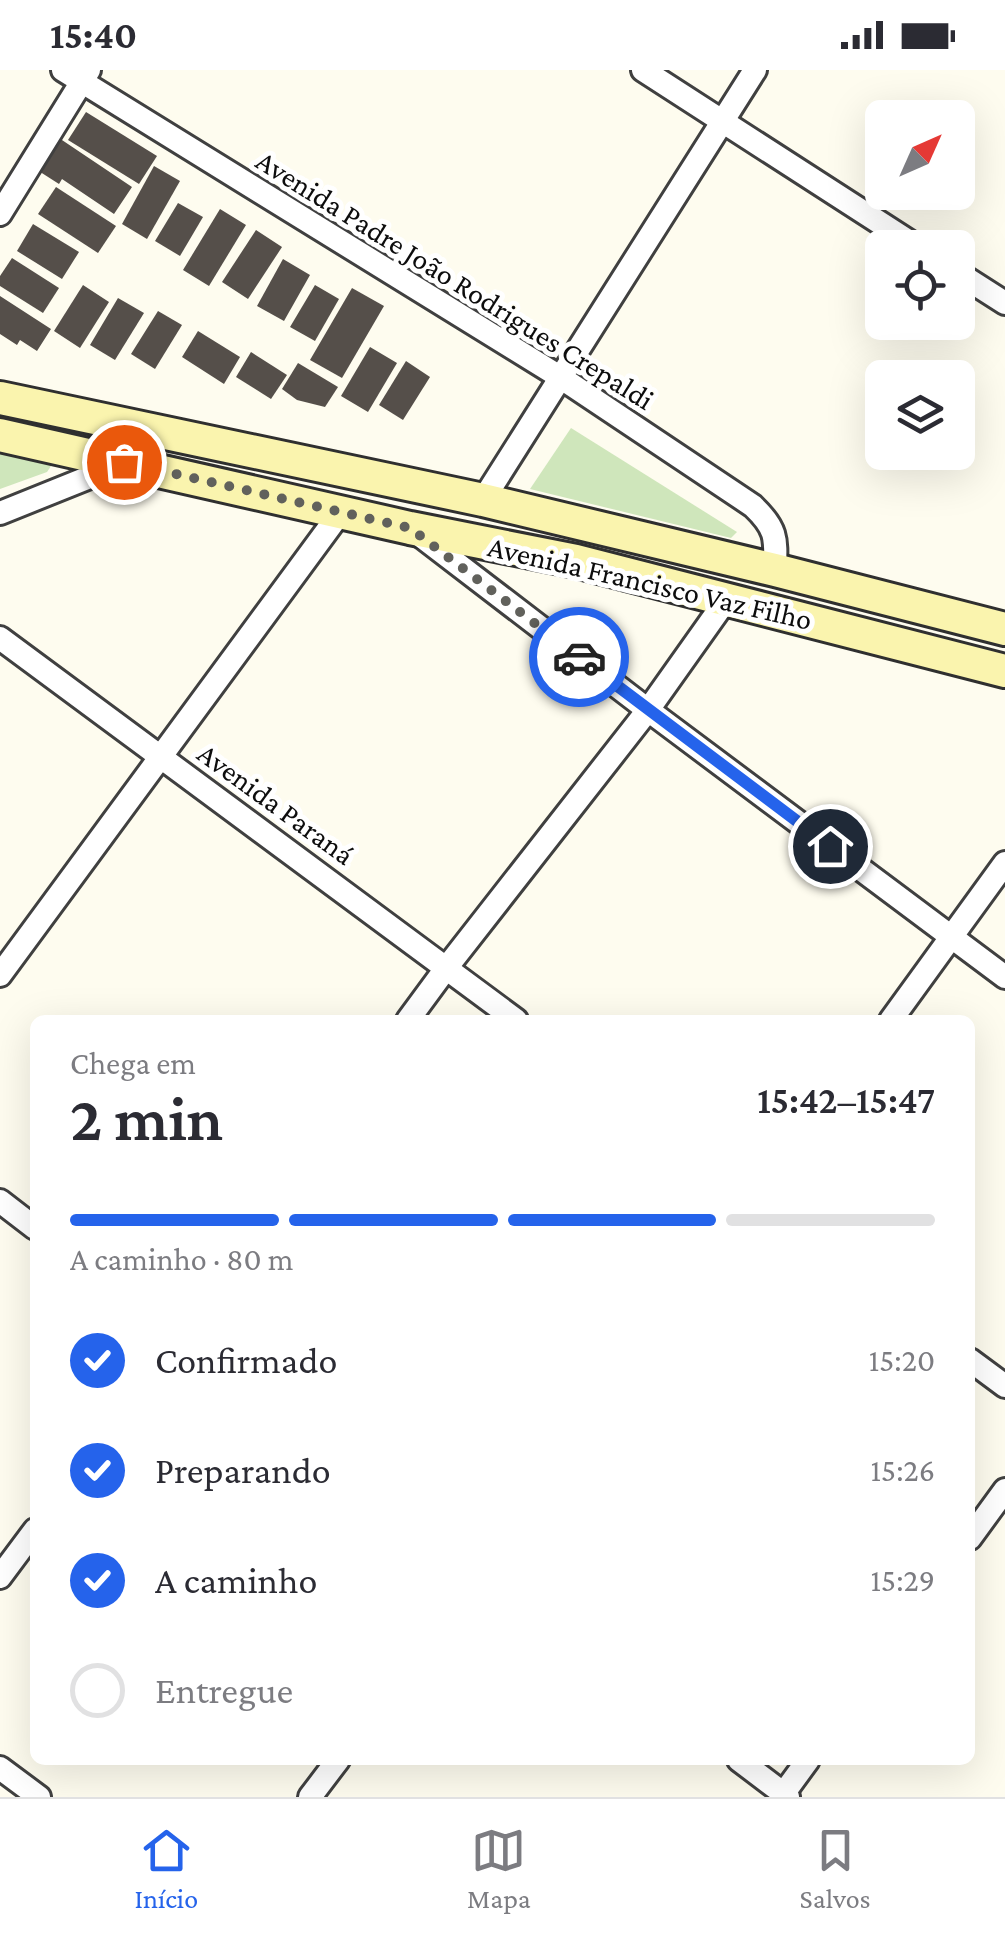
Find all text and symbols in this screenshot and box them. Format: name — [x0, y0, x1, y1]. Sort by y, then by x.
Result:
text: 15:40 — [50, 14, 137, 56]
north arrow — [865, 100, 975, 210]
map controls — [865, 100, 975, 470]
street label: Avenida Padre João Rodrigues Crepaldi — [250, 143, 660, 417]
button: locate — [865, 230, 975, 340]
button: layers — [865, 360, 975, 470]
pin — [82, 420, 167, 505]
icon: bag — [97, 435, 152, 490]
street label: Avenida Francisco Vaz Filho — [485, 529, 815, 636]
courier — [529, 607, 629, 707]
icon: car — [552, 630, 607, 685]
street label: Avenida Paraná — [192, 736, 361, 871]
pin — [788, 804, 873, 889]
icon: home — [803, 819, 858, 874]
text: Chega em — [70, 1045, 196, 1081]
text: 15:42–15:47 — [757, 1079, 935, 1121]
text: 2 min — [70, 1082, 223, 1154]
text: A caminho · 80 m — [70, 1241, 293, 1277]
icon: check — [70, 1333, 125, 1388]
text: Confirmado — [155, 1339, 337, 1381]
text: 15:20 — [869, 1342, 935, 1378]
icon: check — [70, 1443, 125, 1498]
text: Preparando — [155, 1449, 331, 1491]
text: 15:26 — [870, 1452, 935, 1488]
icon: check — [70, 1553, 125, 1608]
text: A caminho — [155, 1559, 317, 1601]
text: 15:29 — [870, 1562, 935, 1598]
text: Entregue — [155, 1669, 293, 1711]
tab: Início — [134, 1823, 198, 1914]
tab: Mapa — [467, 1823, 531, 1914]
tab: Salvos — [800, 1823, 871, 1914]

